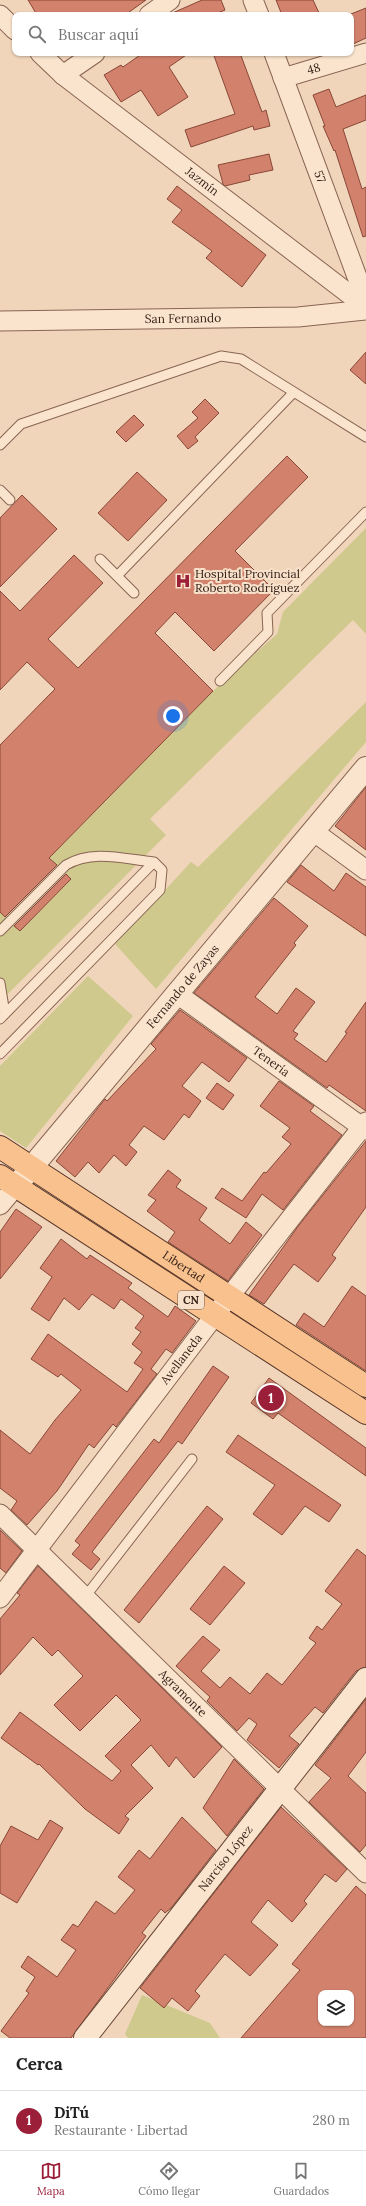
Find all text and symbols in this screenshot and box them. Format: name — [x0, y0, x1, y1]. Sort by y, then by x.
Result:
search box — [12, 12, 354, 56]
icon: search — [26, 23, 48, 45]
text: Buscar aquí — [58, 25, 139, 44]
street label: 48 — [305, 59, 322, 77]
street label: Jazmín — [182, 163, 222, 199]
street label: 57 — [311, 168, 330, 185]
street label: San Fernando — [145, 310, 221, 326]
place label: Hospital Provincial Roberto Rodríguez — [195, 566, 300, 595]
hospital icon: Hospital Provincial Roberto Rodríguez — [174, 572, 192, 590]
your location — [163, 706, 183, 726]
street label: Fernando de Zayas — [143, 941, 222, 1031]
street label: Tenería — [250, 1043, 293, 1079]
street label: Libertad — [160, 1247, 207, 1285]
road number: CN — [178, 1291, 204, 1309]
street label: Avellaneda — [156, 1331, 205, 1388]
pin: 1 — [258, 1383, 284, 1413]
street label: Agramonte — [155, 1665, 211, 1720]
street label: Narciso López — [195, 1822, 256, 1894]
map controls — [318, 1990, 354, 2026]
button: layers — [318, 1990, 354, 2026]
text: Cerca — [16, 2053, 63, 2075]
text: DiTú — [54, 2103, 89, 2122]
text: 1 — [26, 2112, 32, 2129]
text: 280 m — [313, 2112, 350, 2129]
text: Restaurante · Libertad — [54, 2122, 188, 2139]
tab: Mapa — [37, 2160, 65, 2198]
tab: Cómo llegar — [138, 2160, 200, 2198]
tab: Guardados — [274, 2160, 329, 2198]

